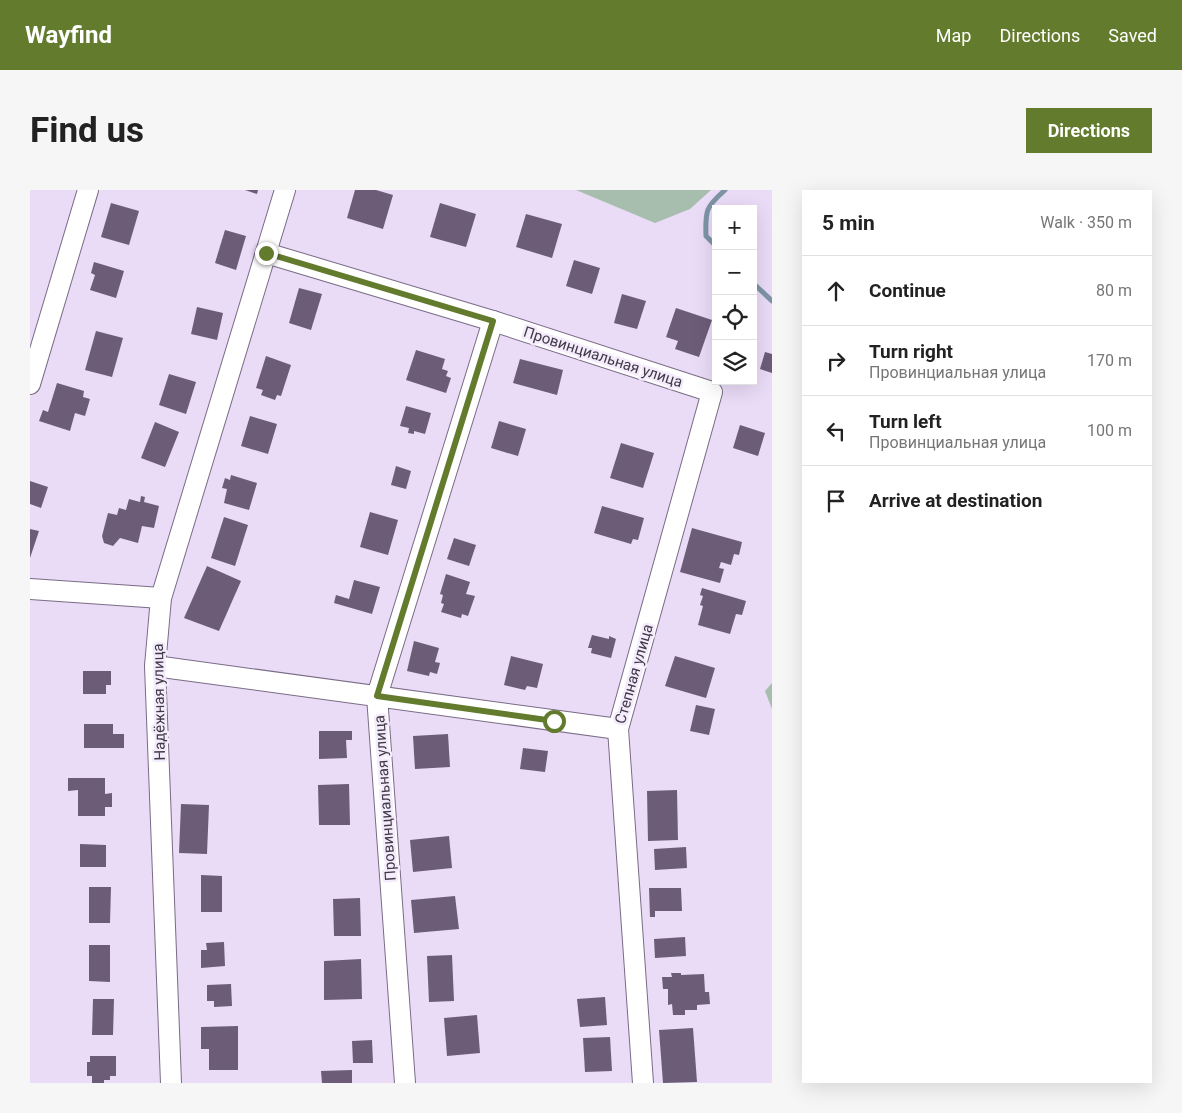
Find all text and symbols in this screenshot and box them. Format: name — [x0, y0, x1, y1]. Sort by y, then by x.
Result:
text: Wayfind — [25, 21, 112, 49]
text: Map — [936, 25, 971, 46]
text: Directions — [999, 25, 1080, 46]
text: Saved — [1108, 25, 1157, 46]
button: Directions — [1026, 108, 1152, 153]
text: Find us — [30, 110, 144, 151]
map controls — [712, 205, 757, 385]
button: + — [712, 205, 757, 250]
text: 5 min — [822, 211, 875, 235]
text: Walk · 350 m — [1040, 213, 1132, 232]
route end — [255, 242, 278, 265]
button: − — [712, 250, 757, 295]
icon: ahead — [822, 277, 850, 305]
text: Continue — [869, 279, 946, 302]
text: 80 m — [1096, 281, 1132, 300]
button: locate — [712, 295, 757, 340]
street label: Провинциальная улица — [521, 323, 685, 391]
button: layers — [712, 340, 757, 385]
text: Turn right — [869, 340, 953, 363]
icon: right — [822, 347, 850, 375]
text: 170 m — [1087, 351, 1132, 370]
text: Провинциальная улица — [869, 363, 1046, 382]
text: Turn left — [869, 410, 942, 433]
icon: left — [822, 417, 850, 445]
text: 100 m — [1087, 421, 1132, 440]
text: Провинциальная улица — [869, 433, 1046, 452]
icon: arrive — [822, 487, 850, 515]
text: Arrive at destination — [869, 489, 1042, 512]
street label: Степная улица — [611, 622, 657, 726]
street label: Надёжная улица — [149, 643, 169, 761]
route start — [543, 710, 566, 733]
street label: Провинциальная улица — [370, 715, 400, 881]

